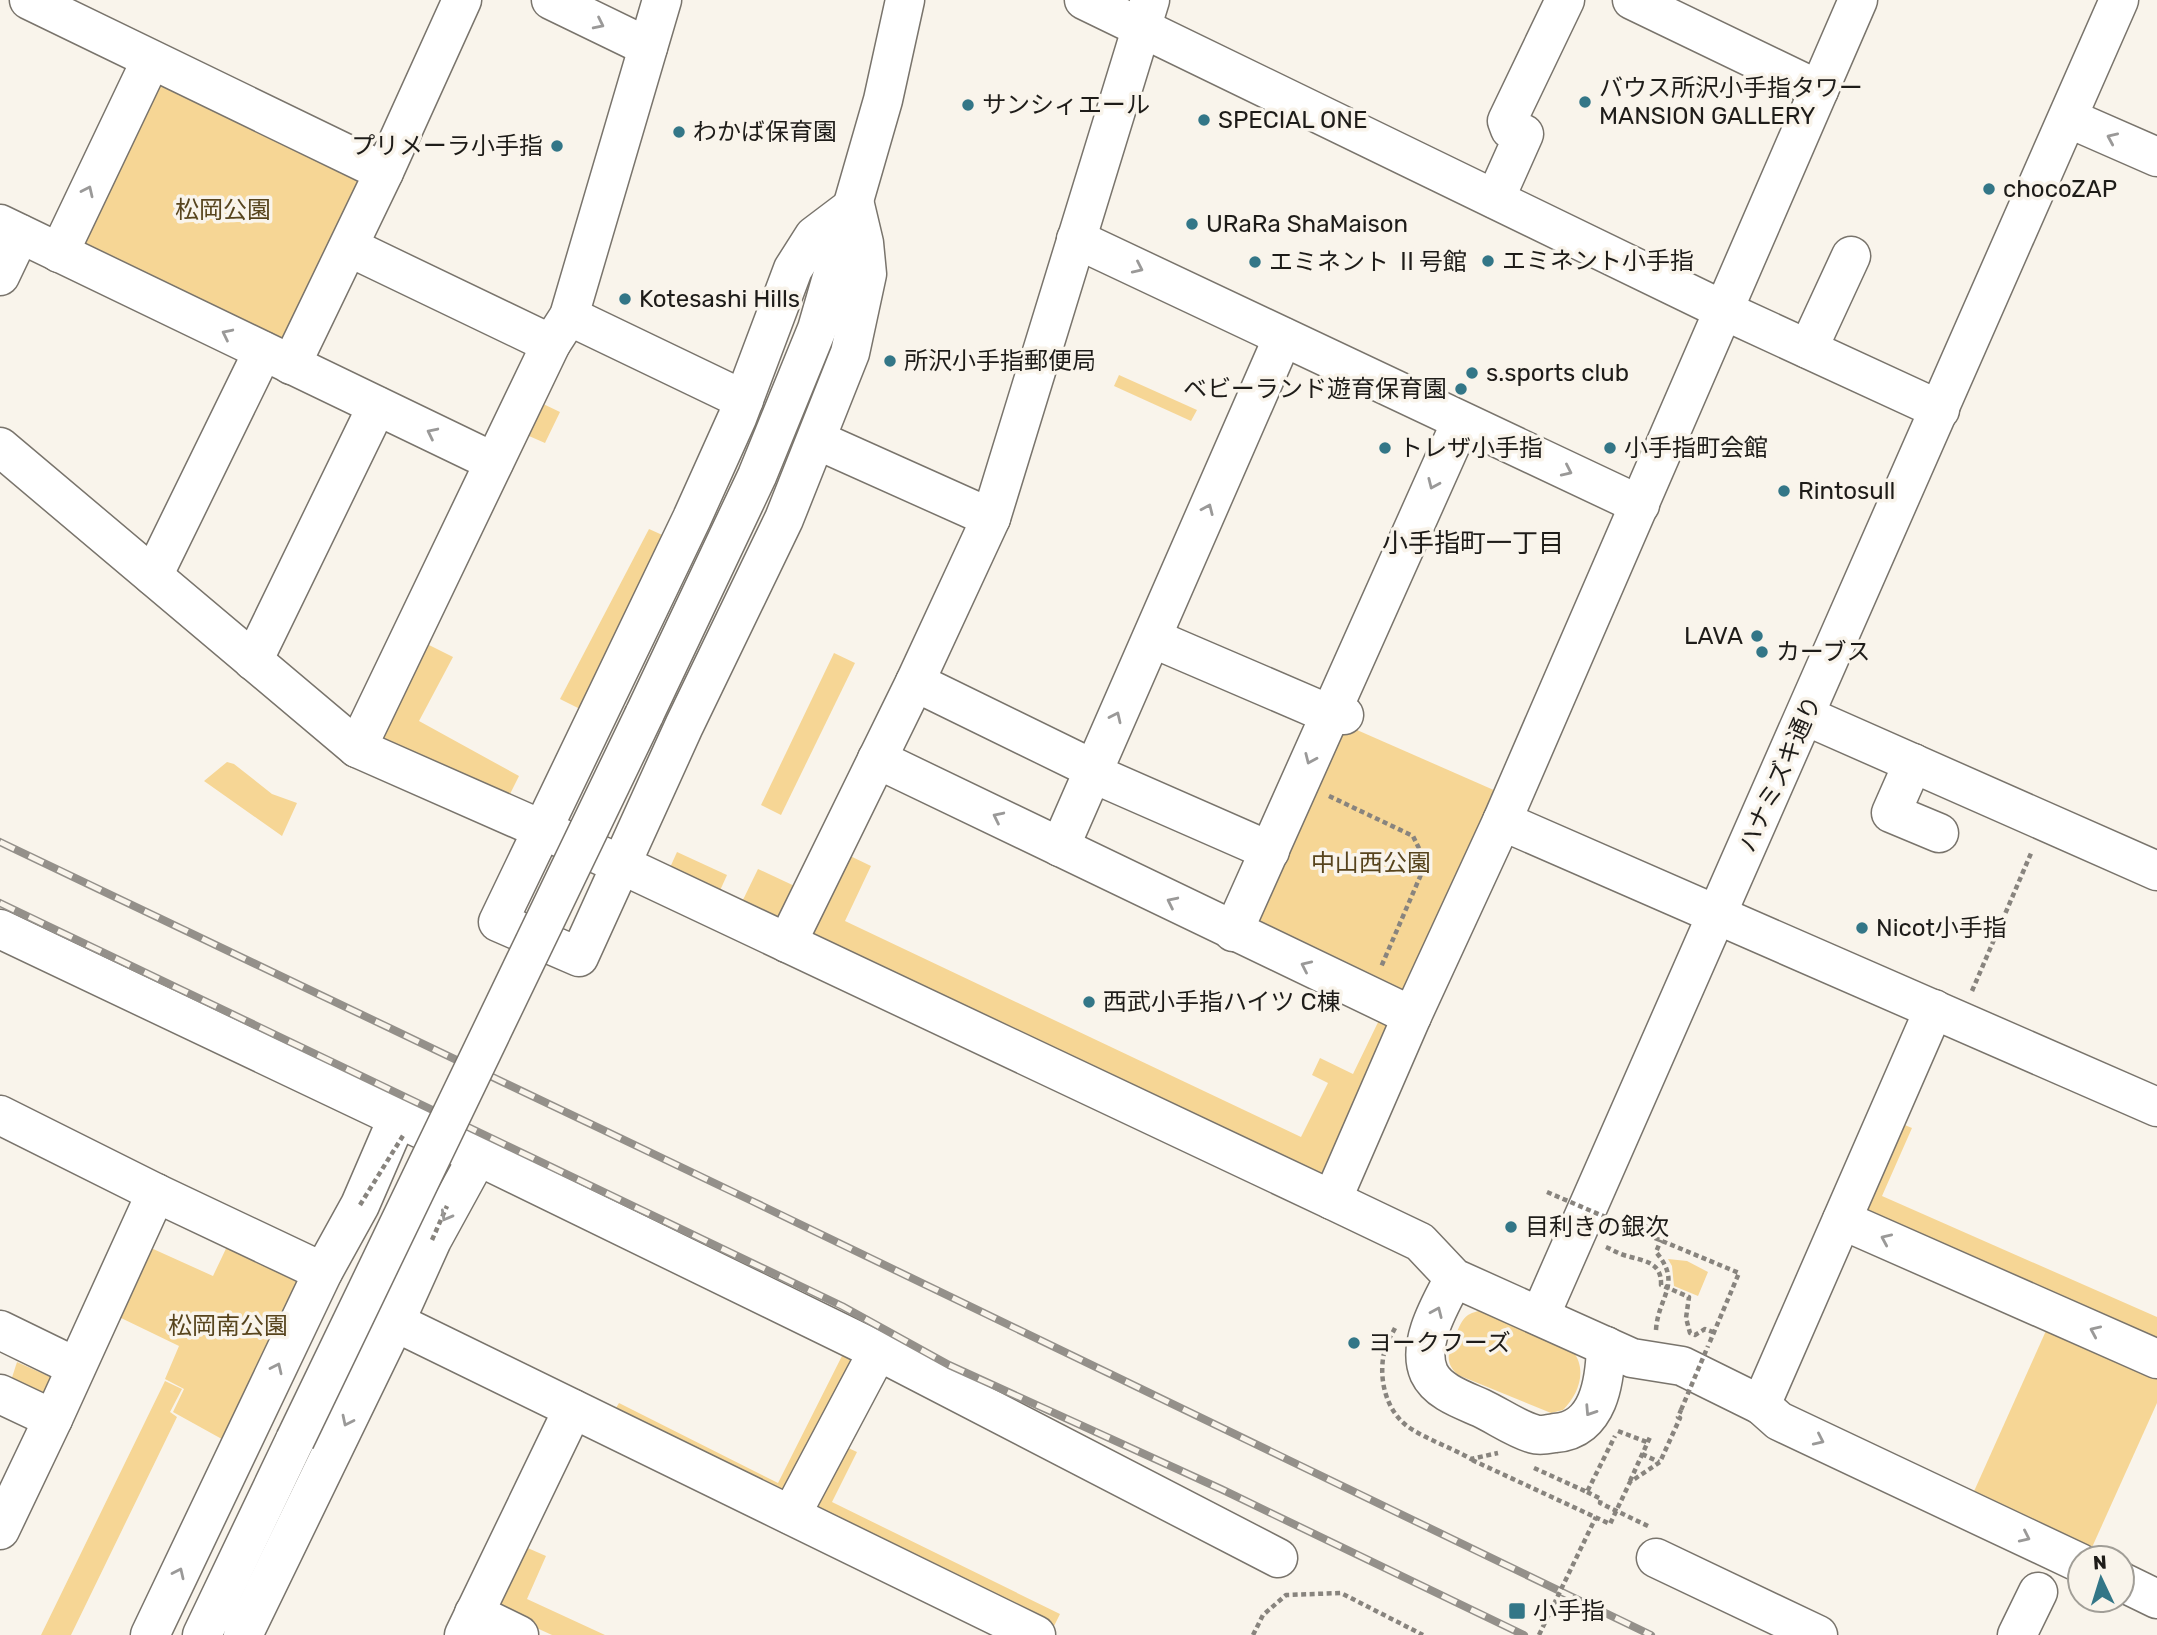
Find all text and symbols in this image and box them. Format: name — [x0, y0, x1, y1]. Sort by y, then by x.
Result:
one-way arrow — [592, 15, 604, 29]
place label: バウス所沢小手指タワー MANSION GALLERY — [1599, 74, 1863, 130]
place label: サンシィエール — [982, 91, 1150, 119]
marker: バウス所沢小手指タワー MANSION GALLERY — [1577, 94, 1593, 110]
marker: サンシィエール — [960, 97, 976, 113]
place label: SPECIAL ONE — [1218, 106, 1368, 134]
marker: SPECIAL ONE — [1196, 112, 1212, 128]
place label: わかば保育園 — [693, 118, 837, 146]
marker: わかば保育園 — [671, 124, 687, 140]
place label: プリメーラ小手指 — [351, 132, 543, 160]
one-way arrow — [2107, 132, 2120, 146]
marker: プリメーラ小手指 — [549, 138, 565, 154]
place label: chocoZAP — [2003, 175, 2117, 203]
marker: chocoZAP — [1981, 181, 1997, 197]
one-way arrow — [80, 186, 94, 198]
park label: 松岡公園 — [175, 196, 271, 224]
place label: URaRa ShaMaison — [1206, 210, 1408, 238]
marker: URaRa ShaMaison — [1184, 216, 1200, 232]
place label: エミネント小手指 — [1502, 247, 1694, 275]
place label: エミネント Ⅱ号館 — [1269, 248, 1467, 276]
marker: エミネント小手指 — [1480, 253, 1496, 269]
marker: エミネント Ⅱ号館 — [1247, 254, 1263, 270]
one-way arrow — [1130, 260, 1143, 274]
place label: Kotesashi Hills — [639, 285, 800, 313]
marker: Kotesashi Hills — [617, 291, 633, 307]
one-way arrow — [222, 328, 234, 342]
place label: 所沢小手指郵便局 — [904, 347, 1096, 375]
marker: 所沢小手指郵便局 — [882, 353, 898, 369]
place label: s.sports club — [1486, 359, 1629, 387]
marker: s.sports club — [1464, 365, 1480, 381]
place label: ベビーランド遊育保育園 — [1183, 375, 1447, 403]
marker: ベビーランド遊育保育園 — [1453, 381, 1469, 397]
one-way arrow — [427, 427, 439, 441]
place label: トレザ小手指 — [1399, 434, 1543, 462]
place label: 小手指町会館 — [1624, 434, 1768, 462]
marker: トレザ小手指 — [1377, 440, 1393, 456]
marker: 小手指町会館 — [1602, 440, 1618, 456]
one-way arrow — [1560, 463, 1573, 477]
one-way arrow — [1427, 477, 1441, 489]
place label: Rintosull — [1798, 477, 1895, 505]
marker: Rintosull — [1776, 483, 1792, 499]
one-way arrow — [1200, 504, 1214, 517]
district label: 小手指町一丁目 — [1382, 528, 1564, 559]
place label: LAVA — [1684, 622, 1743, 650]
marker: LAVA — [1749, 628, 1765, 644]
place label: カーブス — [1776, 638, 1871, 666]
marker: カーブス — [1754, 644, 1770, 660]
street label: ハナミズキ通り — [1733, 692, 1827, 856]
one-way arrow — [1108, 712, 1122, 725]
one-way arrow — [1304, 751, 1318, 764]
one-way arrow — [993, 812, 1005, 826]
park label: 中山西公園 — [1311, 849, 1431, 877]
one-way arrow — [1167, 896, 1179, 910]
place label: Nicot小手指 — [1876, 914, 2007, 942]
marker: Nicot小手指 — [1854, 920, 1870, 936]
one-way arrow — [1301, 960, 1313, 974]
place label: 西武小手指ハイツ C棟 — [1103, 988, 1340, 1016]
marker: 西武小手指ハイツ C棟 — [1081, 994, 1097, 1010]
one-way arrow — [441, 1208, 454, 1221]
place label: 目利きの銀次 — [1525, 1213, 1669, 1241]
marker: 目利きの銀次 — [1503, 1219, 1519, 1235]
one-way arrow — [1881, 1233, 1894, 1247]
one-way arrow — [1429, 1307, 1443, 1319]
park label: 松岡南公園 — [168, 1312, 288, 1340]
one-way arrow — [2089, 1325, 2102, 1339]
place label: ヨークフーズ — [1368, 1329, 1511, 1357]
marker: ヨークフーズ — [1346, 1335, 1362, 1351]
one-way arrow — [269, 1363, 283, 1375]
one-way arrow — [1586, 1403, 1599, 1416]
one-way arrow — [342, 1414, 356, 1426]
one-way arrow — [1812, 1432, 1824, 1446]
one-way arrow — [2018, 1528, 2030, 1542]
north arrow — [2066, 1544, 2136, 1614]
text: N — [2092, 1551, 2107, 1574]
one-way arrow — [171, 1568, 185, 1580]
place label: 小手指 — [1533, 1597, 1605, 1625]
marker: 小手指 — [1507, 1601, 1527, 1621]

